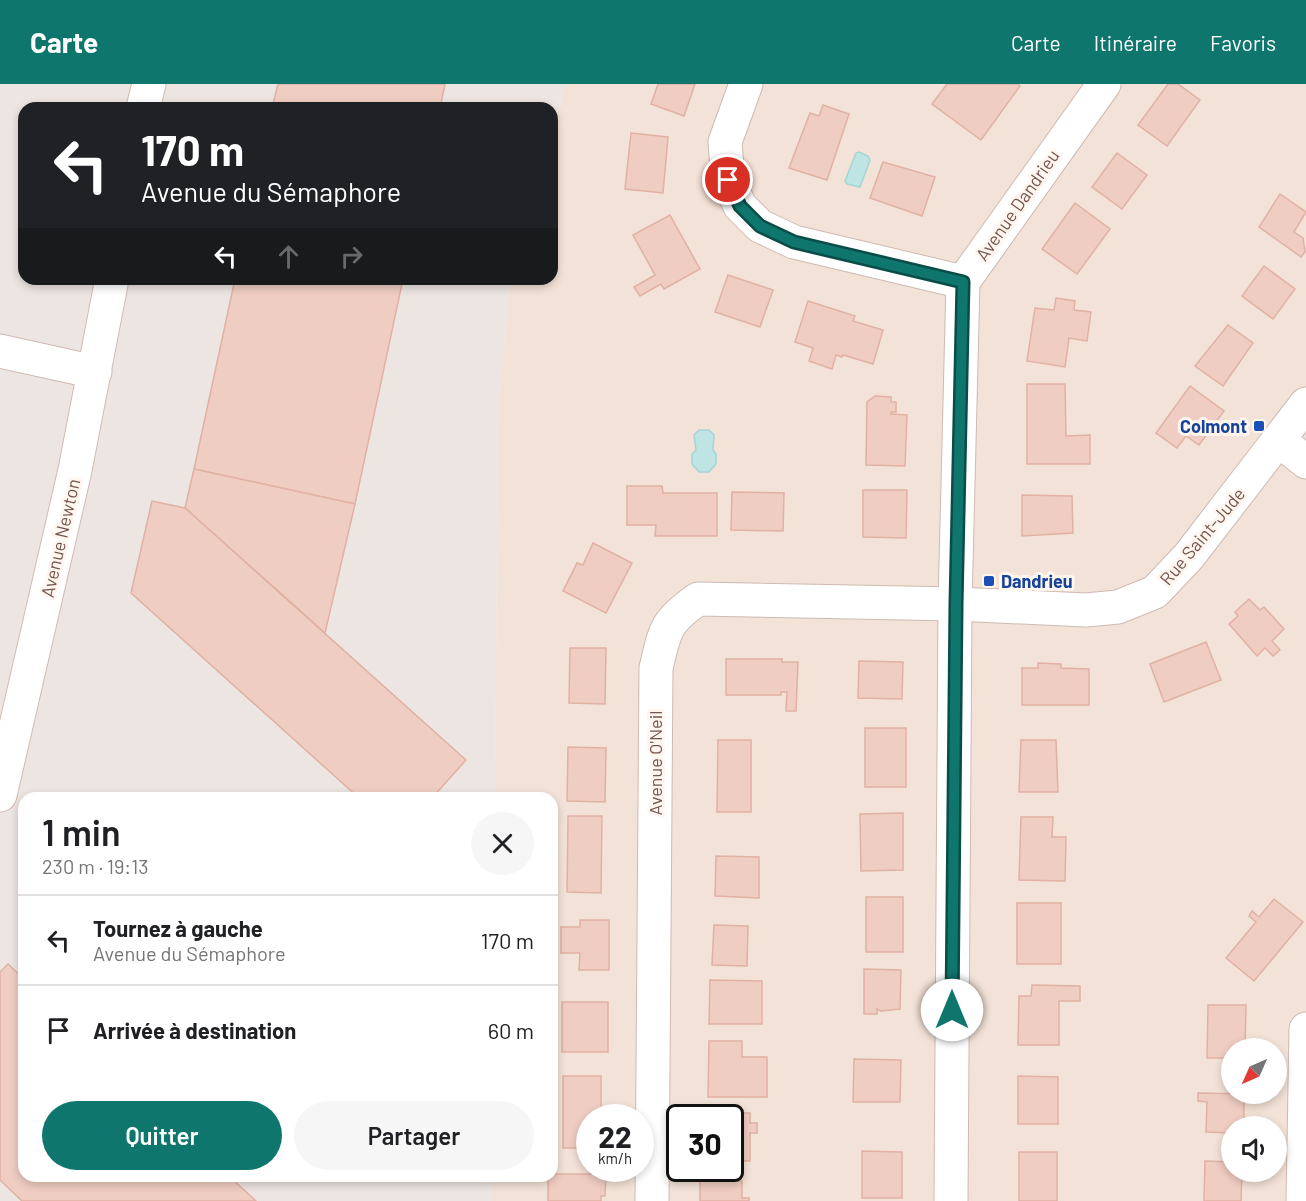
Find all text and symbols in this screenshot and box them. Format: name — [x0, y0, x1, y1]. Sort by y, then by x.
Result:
text: Carte — [30, 25, 98, 59]
text: Carte — [1011, 30, 1061, 55]
text: Itinéraire — [1094, 30, 1177, 55]
text: Favoris — [1210, 30, 1276, 55]
text: 170 m — [141, 124, 244, 174]
icon: left — [42, 126, 120, 204]
street label: Avenue Dandrieu — [970, 145, 1064, 265]
pin — [702, 154, 753, 205]
icon: arrive — [711, 163, 744, 196]
text: Avenue du Sémaphore — [141, 175, 401, 207]
icon: left — [209, 240, 242, 273]
icon: ahead — [272, 240, 305, 273]
icon: right — [335, 240, 368, 273]
place label: Colmont — [1180, 415, 1247, 437]
marker: Colmont — [1252, 419, 1266, 433]
street label: Avenue Newton — [36, 477, 84, 599]
street label: Rue Saint-Jude — [1155, 483, 1249, 589]
place label: Dandrieu — [1001, 570, 1073, 592]
marker: Dandrieu — [982, 574, 996, 588]
street label: Avenue O'Neil — [644, 711, 666, 815]
text: 1 min — [42, 810, 121, 853]
button: close — [471, 812, 534, 875]
text: 230 m · 19:13 — [42, 854, 148, 878]
text: Tournez à gauche — [93, 915, 263, 941]
icon: left — [42, 924, 75, 957]
text: 170 m — [481, 927, 534, 953]
text: Avenue du Sémaphore — [93, 941, 286, 965]
position arrow — [920, 978, 984, 1042]
icon: arrive — [42, 1014, 75, 1047]
text: Arrivée à destination — [93, 1017, 296, 1043]
text: 60 m — [488, 1017, 534, 1043]
north arrow — [1221, 1038, 1287, 1104]
map controls — [1221, 1038, 1287, 1182]
button: Quitter — [42, 1101, 282, 1170]
button: Partager — [294, 1101, 534, 1170]
speed limit sign: 30 — [666, 1104, 744, 1182]
button: sound — [1221, 1116, 1287, 1182]
text: 22 — [598, 1118, 632, 1154]
text: km/h — [598, 1149, 632, 1167]

